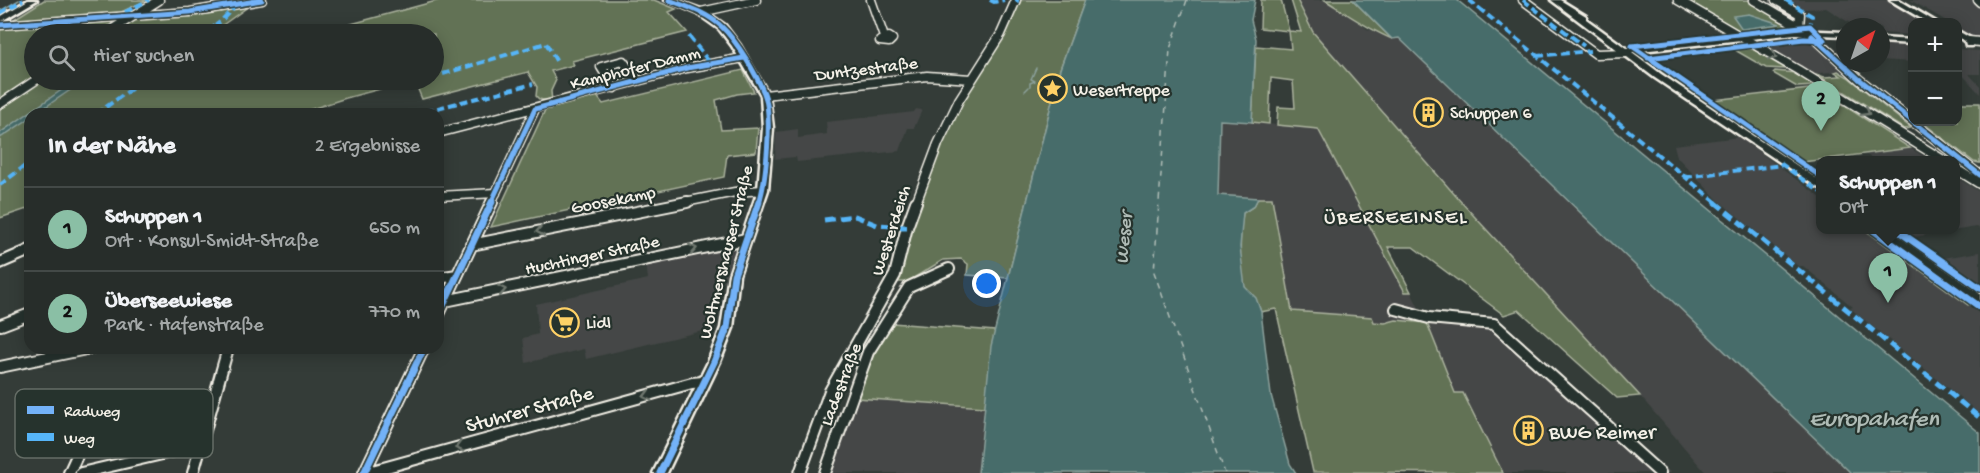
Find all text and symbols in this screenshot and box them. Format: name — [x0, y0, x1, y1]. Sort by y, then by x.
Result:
north arrow — [1836, 18, 1890, 72]
map controls — [1908, 18, 1962, 126]
button: + — [1908, 18, 1962, 72]
search box — [24, 24, 444, 90]
icon: search — [45, 41, 78, 74]
street label: Kamphofer Damm — [568, 43, 703, 96]
text: Hier suchen — [93, 44, 194, 70]
one-way arrow — [1766, 49, 1777, 60]
street label: Duntzestraße — [812, 54, 920, 87]
button: − — [1908, 72, 1962, 126]
place icon: Wesertreppe — [1036, 73, 1068, 105]
place label: Wesertreppe — [1073, 81, 1171, 102]
pin: 2 — [1802, 82, 1840, 131]
building icon: Schuppen 6 — [1413, 96, 1445, 128]
place label: Schuppen 6 — [1450, 104, 1532, 125]
one-way arrow — [1860, 105, 1870, 117]
text: In der Nähe — [48, 132, 176, 163]
text: 2 Ergebnisse — [315, 136, 420, 159]
popup — [1816, 156, 1960, 234]
street label: Woltmershauser Straße — [696, 163, 759, 341]
text: Schuppen 1 — [1839, 171, 1937, 197]
street label: Goosekamp — [569, 183, 658, 220]
street label: Westerdeich — [868, 183, 917, 279]
text: Ort — [1839, 197, 1867, 220]
text: Schuppen 1 — [105, 205, 202, 231]
water label: Weser — [1112, 207, 1140, 265]
district label: ÜBERSEEINSEL — [1324, 208, 1468, 231]
text: 1 — [63, 218, 72, 241]
text: 650 m — [369, 218, 420, 241]
one-way arrow — [535, 224, 545, 237]
text: Ort · Konsul-Smidt-Straße — [105, 231, 318, 254]
street label: Huchtinger Straße — [523, 232, 662, 281]
one-way arrow — [688, 243, 698, 256]
pin: 1 — [1868, 254, 1908, 303]
your location — [972, 269, 1001, 298]
one-way arrow — [497, 285, 507, 298]
text: Überseewiese — [105, 289, 232, 315]
text: 2 — [63, 302, 72, 325]
text: 770 m — [369, 302, 420, 325]
supermarket icon: Lidl — [549, 306, 581, 338]
place label: Lidl — [586, 314, 611, 335]
text: Park · Hafenstraße — [105, 315, 264, 338]
street label: Ladestraße — [817, 340, 868, 429]
street label: Stuhrer Straße — [463, 382, 598, 440]
legend — [15, 389, 213, 458]
one-way arrow — [642, 389, 653, 401]
text: Radweg — [64, 404, 120, 423]
water label: Europahafen — [1809, 406, 1939, 435]
building icon: BWG Reimer — [1512, 415, 1544, 447]
place label: BWG Reimer — [1548, 422, 1657, 447]
text: Weg — [64, 431, 95, 450]
one-way arrow — [454, 440, 464, 453]

